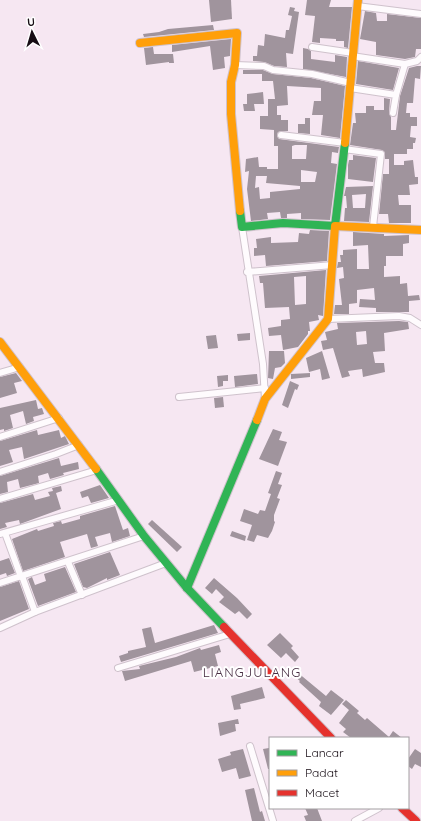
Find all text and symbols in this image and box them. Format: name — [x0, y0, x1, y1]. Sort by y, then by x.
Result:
north arrow — [12, 12, 52, 52]
text: U — [27, 15, 36, 29]
district label: LIANGJULANG — [203, 664, 301, 680]
legend — [269, 737, 409, 809]
text: Lancar — [305, 745, 344, 760]
text: Padat — [305, 765, 338, 780]
text: Macet — [305, 785, 339, 800]

